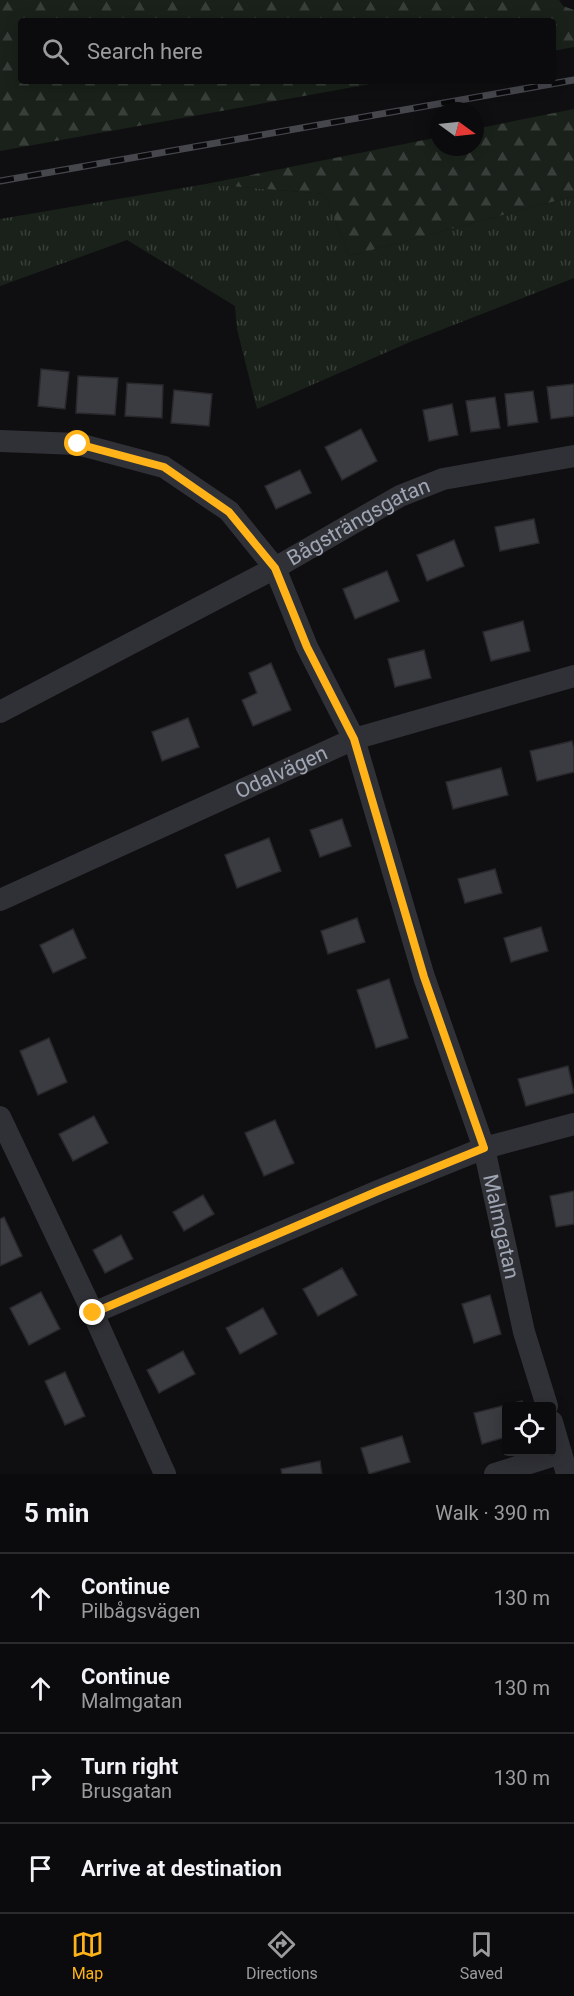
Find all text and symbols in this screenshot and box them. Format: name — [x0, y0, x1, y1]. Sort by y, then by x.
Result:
search box — [18, 18, 556, 84]
icon: search — [39, 35, 72, 68]
text: Search here — [87, 39, 203, 64]
north arrow — [430, 102, 484, 156]
route start — [64, 430, 90, 456]
street label: Bågsträngsgatan — [283, 473, 433, 571]
street label: Odalvägen — [231, 741, 331, 803]
street label: Malmgatan — [478, 1172, 524, 1281]
route end — [79, 1299, 105, 1325]
map controls — [502, 1402, 556, 1456]
button: locate — [502, 1402, 556, 1456]
text: 5 min — [24, 1498, 89, 1528]
text: Walk · 390 m — [435, 1501, 550, 1525]
text: Continue — [81, 1574, 170, 1599]
icon: ahead — [24, 1582, 57, 1615]
text: 130 m — [494, 1586, 550, 1610]
text: Pilbågsvägen — [81, 1599, 200, 1623]
text: Continue — [81, 1664, 170, 1689]
icon: ahead — [24, 1672, 57, 1705]
text: 130 m — [494, 1676, 550, 1700]
text: Malmgatan — [81, 1689, 182, 1713]
text: Turn right — [81, 1754, 178, 1779]
icon: right — [24, 1762, 57, 1795]
text: 130 m — [494, 1766, 550, 1790]
text: Brusgatan — [81, 1779, 172, 1803]
icon: arrive — [24, 1852, 57, 1885]
text: Arrive at destination — [81, 1856, 282, 1881]
tab: Map — [71, 1928, 104, 1983]
tab: Directions — [246, 1928, 318, 1983]
tab: Saved — [460, 1928, 503, 1983]

